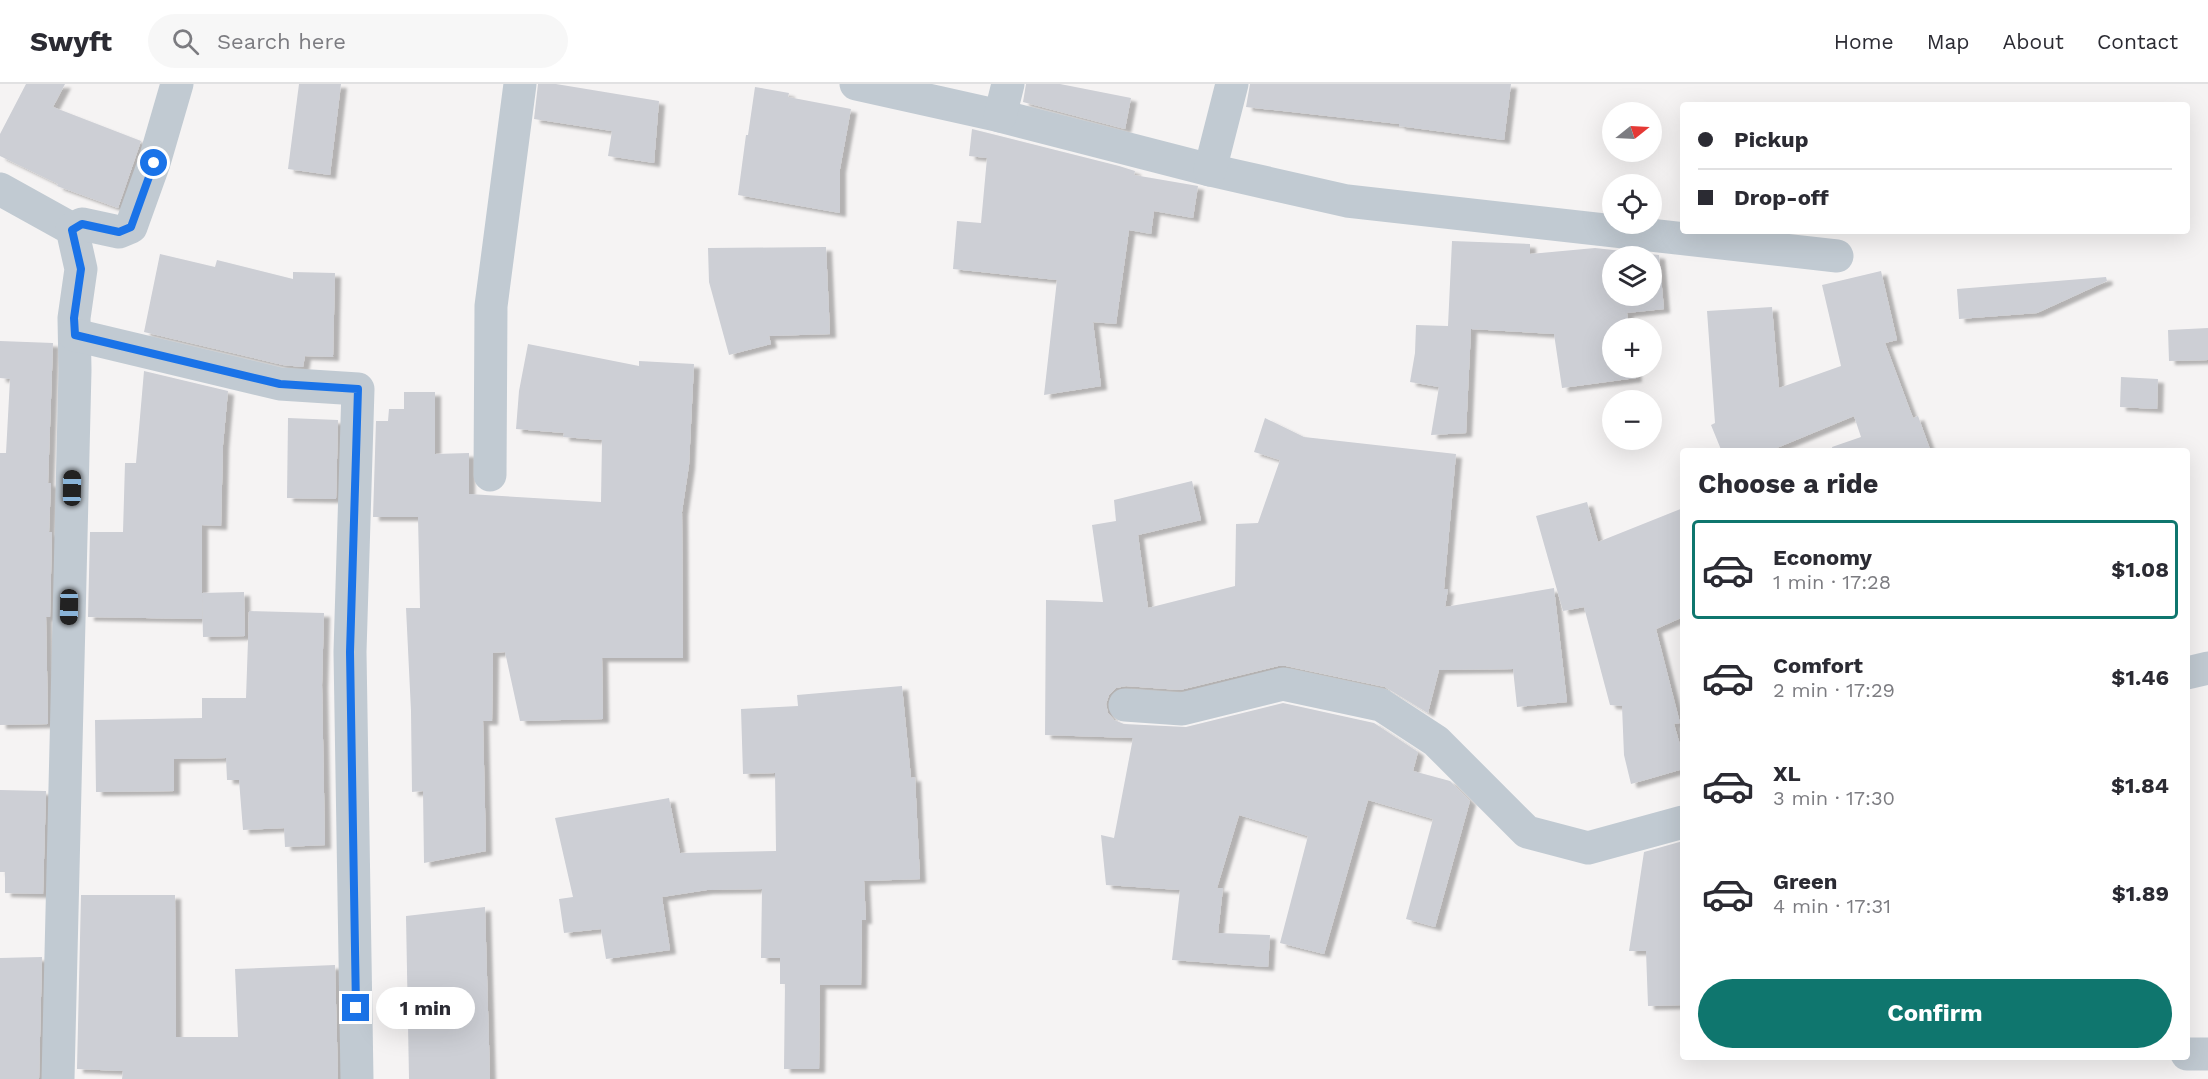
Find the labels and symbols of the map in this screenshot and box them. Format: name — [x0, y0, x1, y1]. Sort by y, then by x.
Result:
north arrow — [1602, 102, 1662, 162]
route start — [140, 149, 167, 176]
car — [63, 470, 81, 506]
car — [60, 589, 78, 625]
callout: 1 min — [377, 987, 476, 1029]
route end — [342, 994, 369, 1021]

